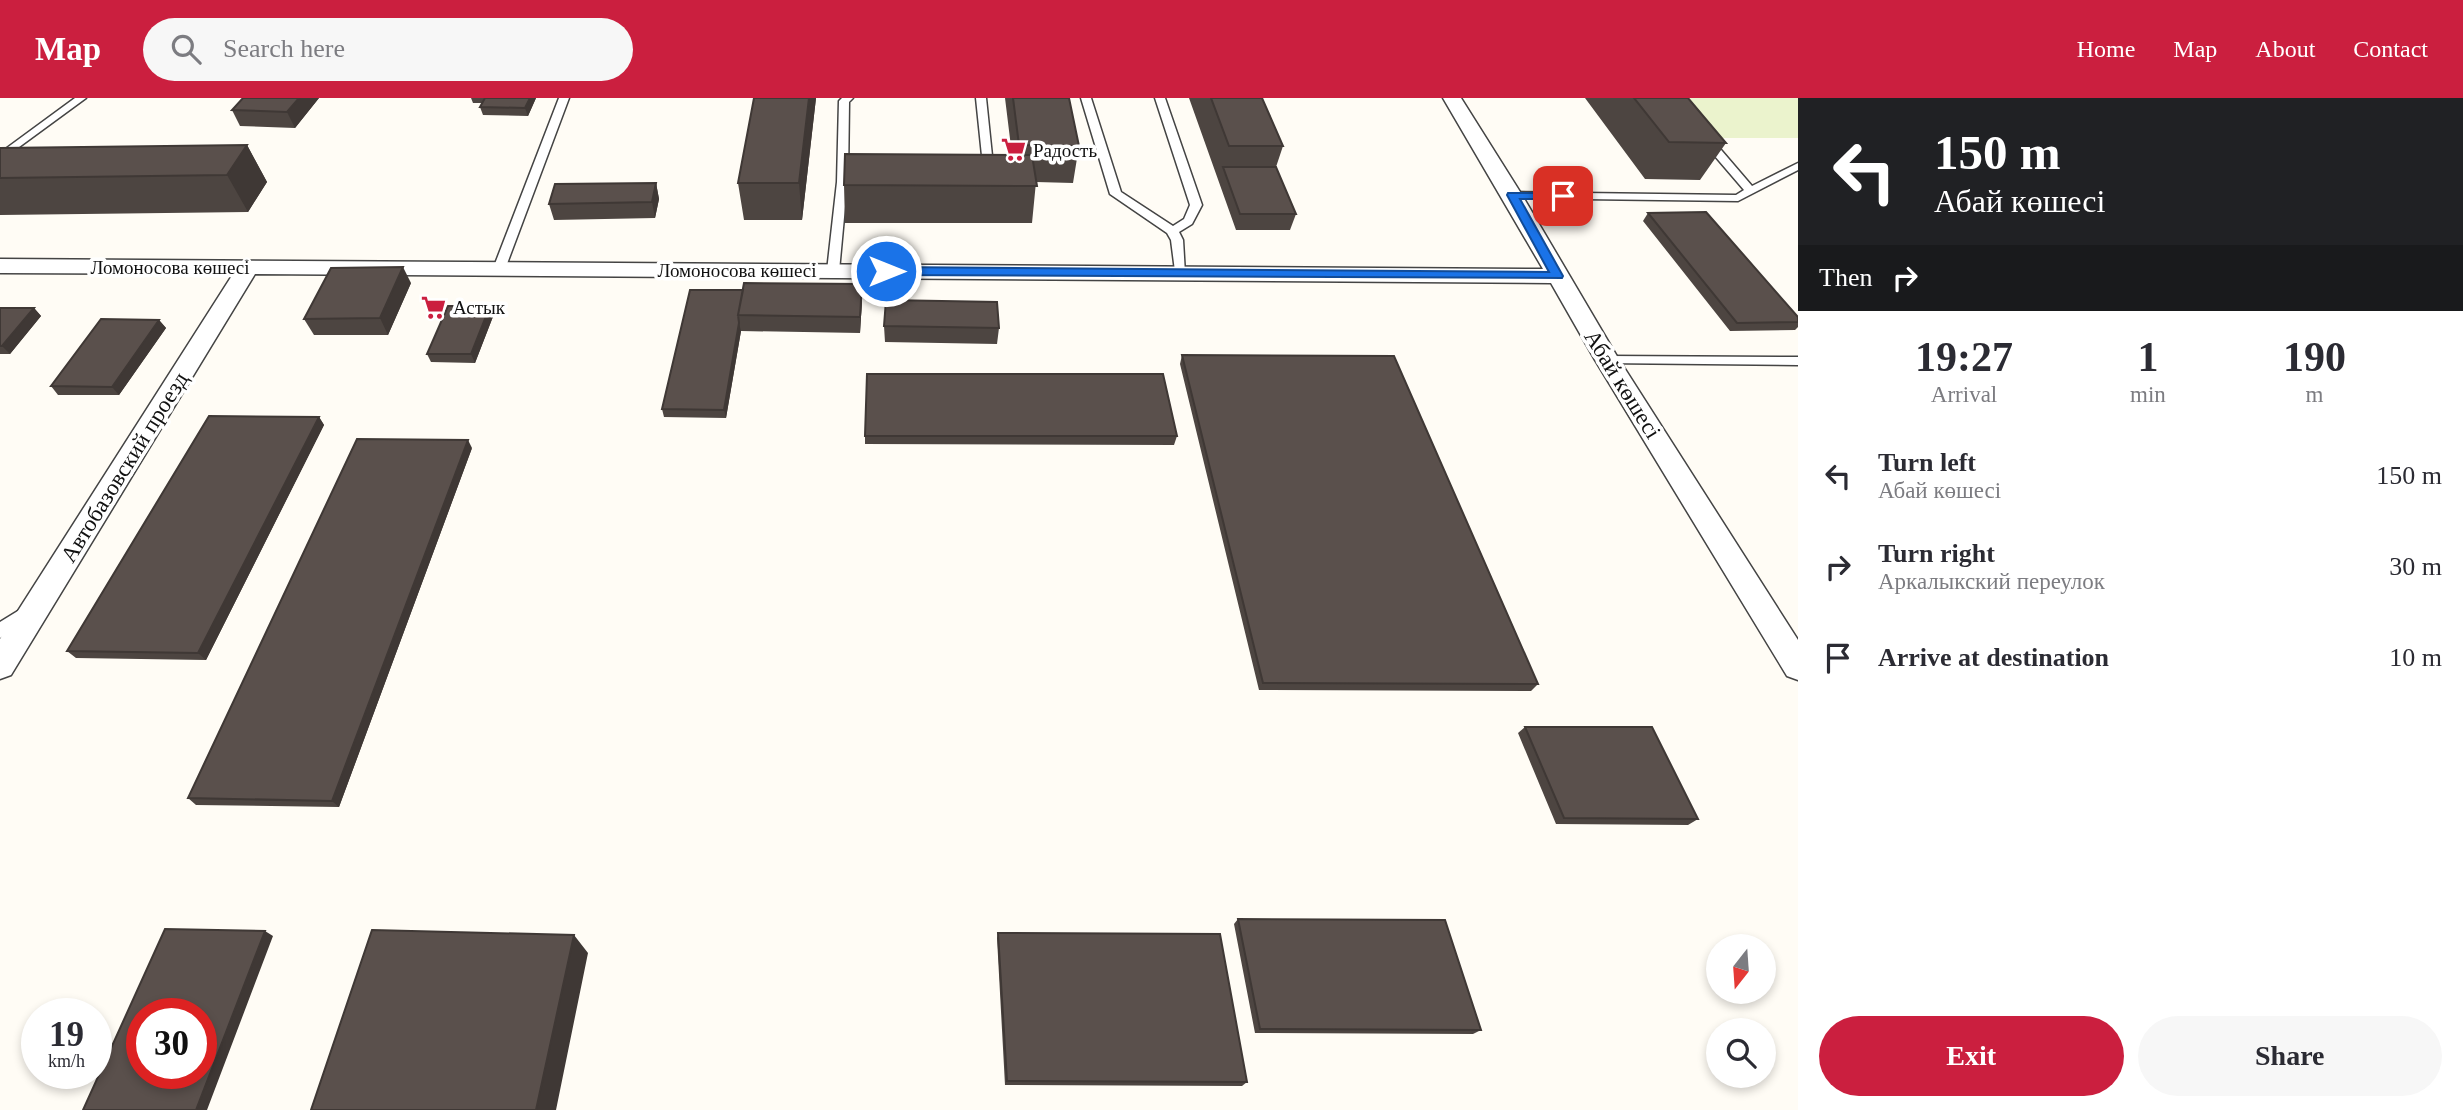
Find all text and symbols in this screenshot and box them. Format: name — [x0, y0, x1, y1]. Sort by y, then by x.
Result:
search box — [143, 18, 633, 81]
icon: search — [167, 30, 205, 68]
text: Map — [35, 31, 101, 67]
text: Search here — [223, 34, 345, 63]
text: Home — [2077, 36, 2135, 62]
text: Map — [2173, 36, 2217, 62]
text: About — [2255, 36, 2315, 62]
text: Contact — [2353, 36, 2428, 62]
text: 150 m — [1934, 125, 2061, 180]
icon: left — [1819, 126, 1910, 217]
supermarket icon: Радость — [999, 136, 1027, 164]
place label: Радость — [1033, 140, 1097, 161]
pin — [1533, 166, 1593, 226]
icon: arrive — [1544, 177, 1582, 215]
text: Абай көшесі — [1934, 183, 2105, 219]
position arrow — [849, 234, 923, 308]
street label: Ломоносова көшесі — [90, 257, 250, 278]
icon: right — [1886, 259, 1924, 297]
street label: Ломоносова көшесі — [657, 260, 817, 281]
text: Then — [1819, 263, 1872, 292]
supermarket icon: Астык — [419, 293, 447, 321]
place label: Астык — [453, 297, 506, 318]
street label: Абай көшесі — [1579, 325, 1666, 443]
text: 19:27 — [1915, 334, 2013, 380]
text: 1 — [2137, 334, 2158, 380]
text: 190 — [2283, 334, 2346, 380]
street label: Автобазовский проезд — [56, 367, 193, 567]
text: Arrival — [1931, 382, 1997, 407]
text: min — [2130, 382, 2166, 407]
text: m — [2305, 382, 2323, 407]
text: Turn left — [1878, 448, 1976, 477]
icon: left — [1819, 457, 1857, 495]
text: 150 m — [2376, 461, 2442, 490]
text: Абай көшесі — [1878, 478, 2001, 503]
text: Turn right — [1878, 539, 1995, 568]
icon: right — [1819, 548, 1857, 586]
text: 30 m — [2389, 552, 2442, 581]
text: Аркалыкский переулок — [1878, 569, 2105, 594]
icon: arrive — [1819, 639, 1857, 677]
text: Arrive at destination — [1878, 643, 2109, 672]
text: 10 m — [2389, 643, 2442, 672]
north arrow — [1706, 934, 1776, 1004]
map controls — [1706, 934, 1776, 1088]
speed limit sign: 30 — [126, 998, 217, 1089]
text: 19 — [49, 1015, 84, 1054]
button: Exit — [1819, 1016, 2124, 1096]
button: Share — [2138, 1016, 2442, 1096]
button: search — [1706, 1018, 1776, 1088]
text: km/h — [48, 1051, 85, 1071]

